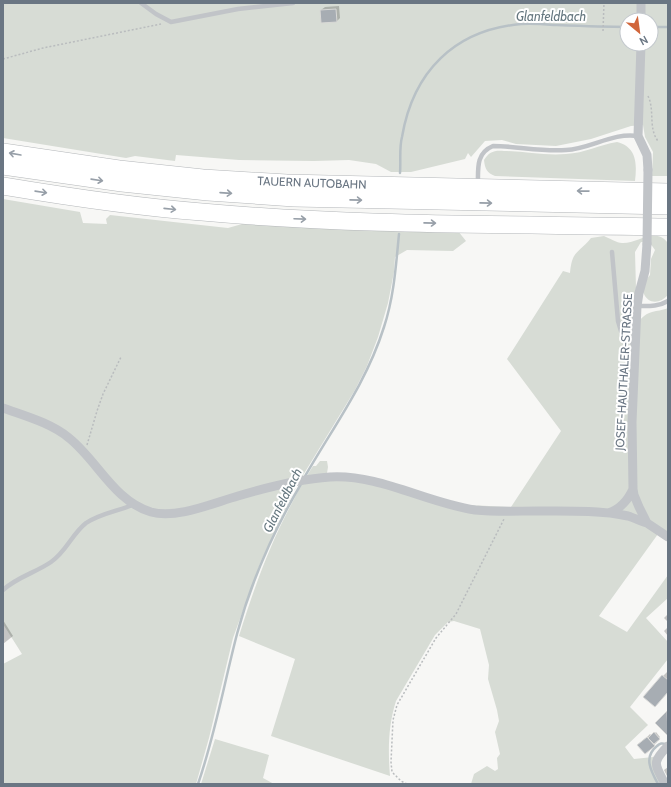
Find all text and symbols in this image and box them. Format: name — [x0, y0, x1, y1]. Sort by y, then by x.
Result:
water label: Glanfeldbach — [516, 8, 586, 24]
north arrow — [619, 12, 659, 52]
text: N — [637, 33, 651, 49]
one-way arrow — [9, 150, 22, 158]
street label: TAUERN AUTOBAHN — [257, 173, 367, 192]
one-way arrow — [90, 176, 103, 184]
one-way arrow — [577, 187, 590, 195]
one-way arrow — [35, 188, 48, 196]
one-way arrow — [219, 190, 232, 197]
one-way arrow — [349, 196, 362, 203]
one-way arrow — [479, 199, 492, 206]
one-way arrow — [163, 205, 176, 213]
one-way arrow — [293, 215, 306, 223]
one-way arrow — [423, 219, 436, 227]
street label: JOSEF-HAUTHALER-STRASSE — [612, 293, 635, 452]
water label: Glanfeldbach — [259, 465, 305, 535]

